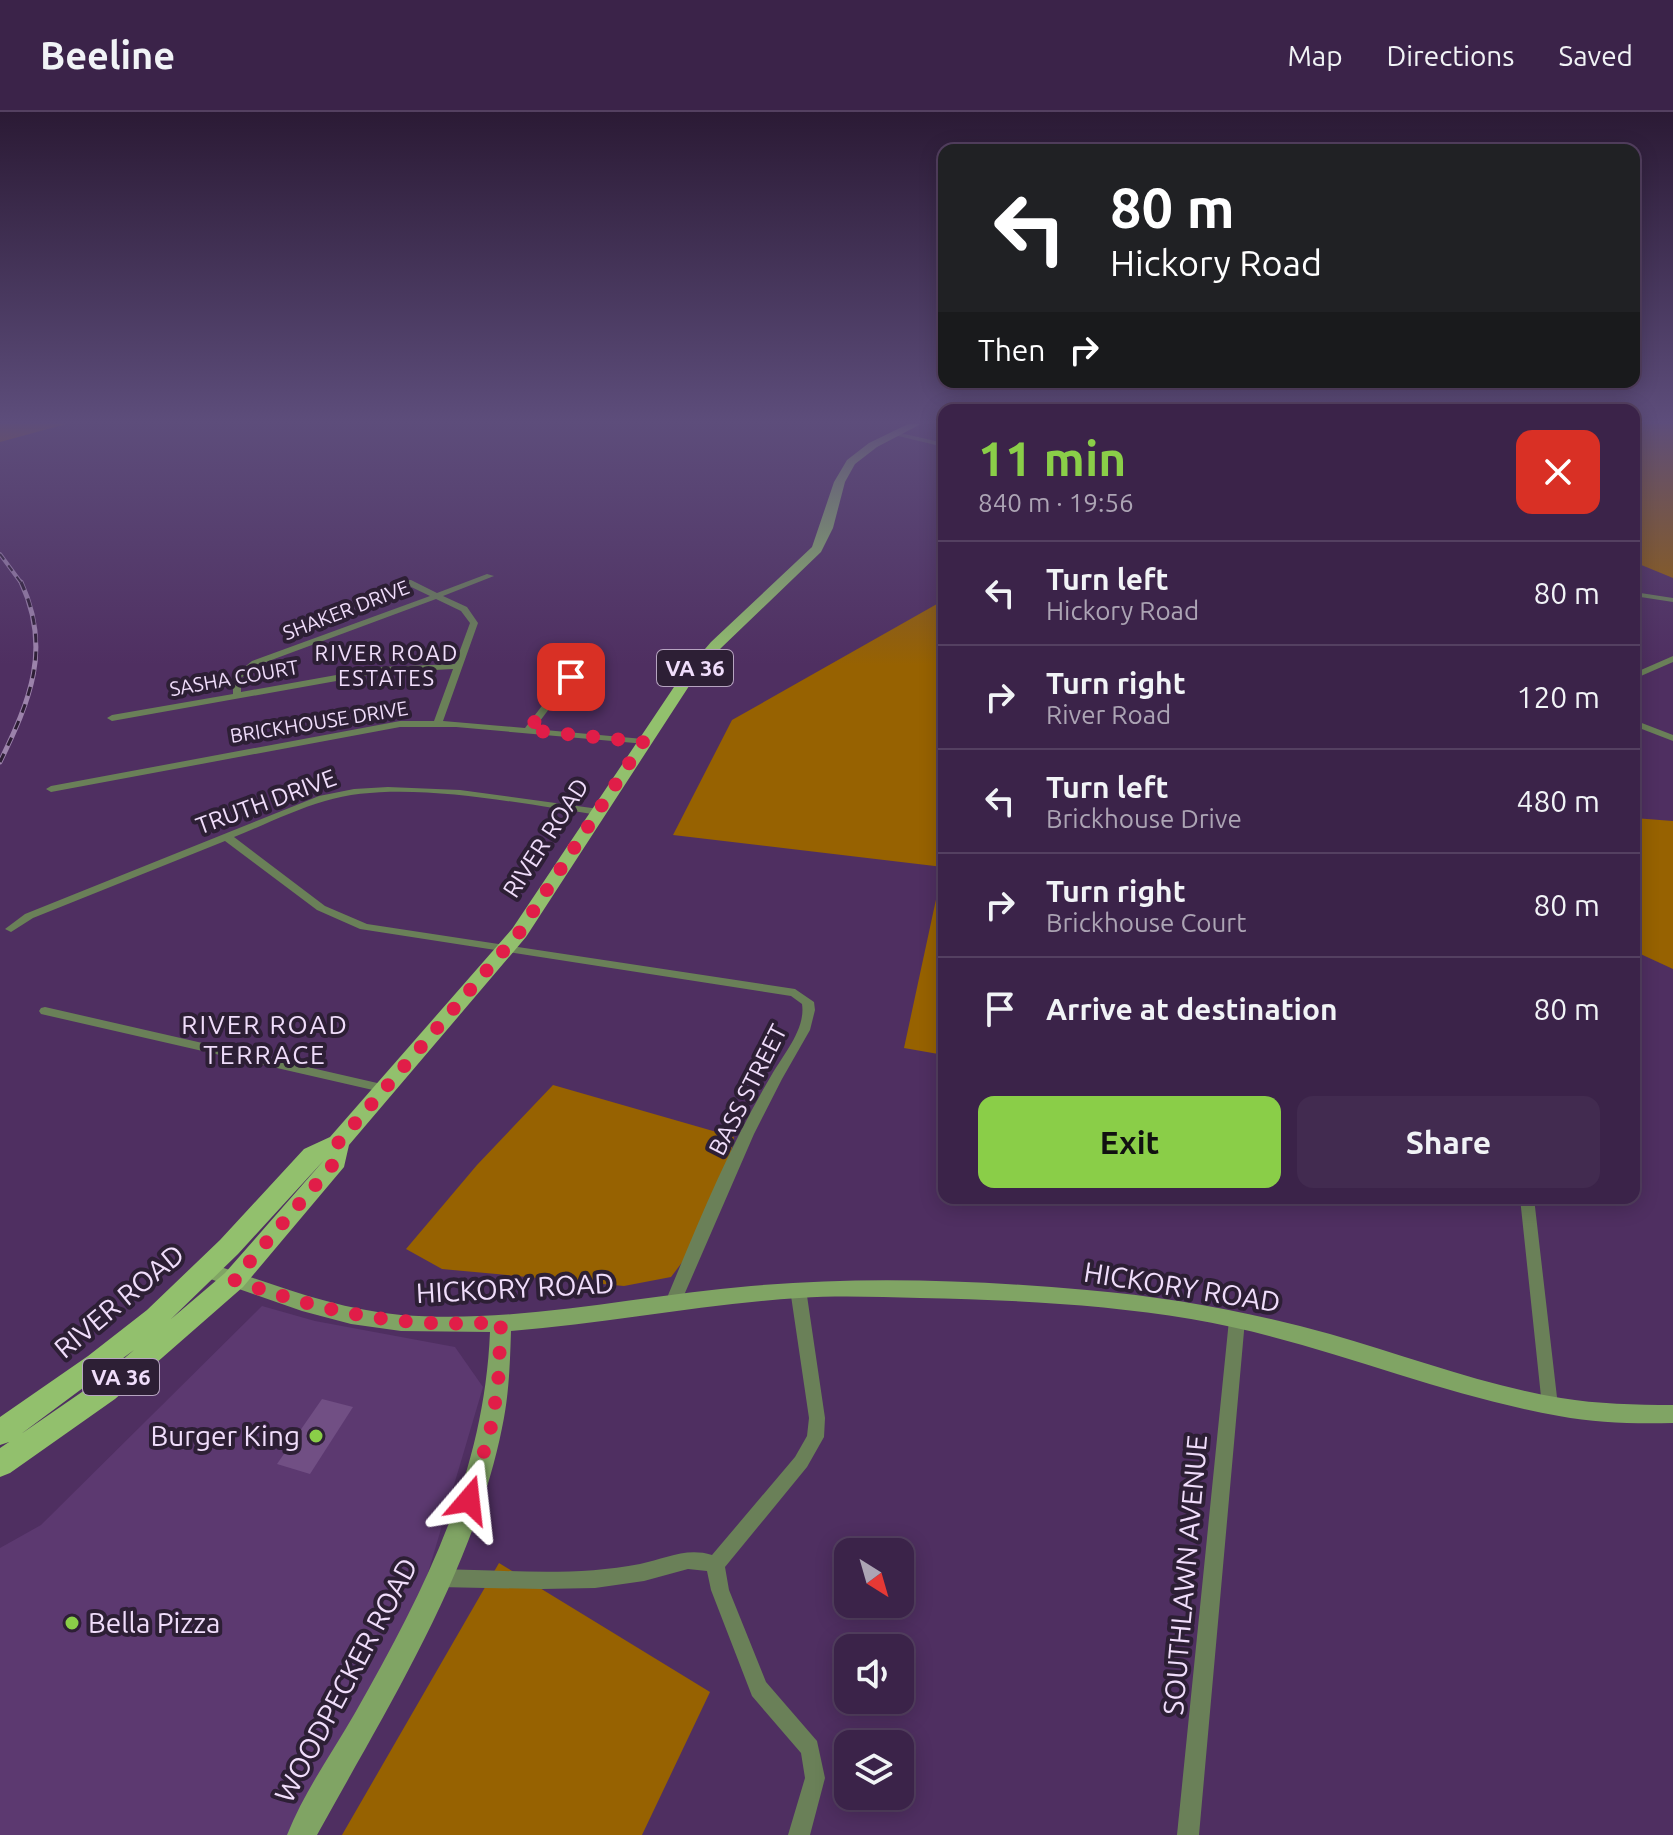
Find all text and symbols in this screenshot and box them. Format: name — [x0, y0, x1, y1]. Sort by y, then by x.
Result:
text: Beeline — [40, 34, 175, 76]
text: Map — [1287, 40, 1343, 71]
text: Directions — [1387, 40, 1514, 71]
text: Saved — [1558, 40, 1633, 71]
icon: left — [978, 176, 1082, 280]
text: 80 m — [1110, 176, 1235, 239]
text: Hickory Road — [1110, 242, 1322, 283]
icon: right — [1062, 328, 1106, 372]
text: Then — [978, 333, 1046, 367]
button: close — [1516, 430, 1600, 514]
text: 11 min — [978, 431, 1126, 485]
text: 840 m · 19:56 — [978, 488, 1134, 517]
text: Turn left — [1046, 562, 1168, 596]
icon: left — [978, 571, 1022, 615]
street label: SHAKER DRIVE — [279, 575, 412, 644]
text: 80 m — [1533, 576, 1600, 610]
text: Hickory Road — [1046, 596, 1199, 625]
district label: RIVER ROAD ESTATES — [315, 640, 459, 690]
pin — [537, 643, 605, 711]
road number: VA 36 — [657, 650, 733, 686]
street label: SASHA COURT — [168, 655, 300, 700]
icon: arrive — [549, 655, 593, 699]
text: Turn right — [1046, 666, 1186, 700]
icon: right — [978, 675, 1022, 719]
text: 120 m — [1516, 680, 1600, 714]
street label: BRICKHOUSE DRIVE — [228, 696, 410, 747]
text: River Road — [1046, 700, 1171, 729]
street label: TRUTH DRIVE — [192, 764, 340, 839]
text: Turn left — [1046, 770, 1168, 804]
street label: RIVER ROAD — [497, 773, 594, 902]
icon: left — [978, 779, 1022, 823]
text: 480 m — [1516, 784, 1600, 818]
text: Brickhouse Drive — [1046, 804, 1242, 833]
text: Turn right — [1046, 874, 1186, 908]
icon: right — [978, 883, 1022, 927]
text: 80 m — [1533, 888, 1600, 922]
text: Brickhouse Court — [1046, 908, 1246, 937]
icon: arrive — [978, 987, 1022, 1031]
text: Arrive at destination — [1046, 992, 1338, 1026]
text: 80 m — [1533, 992, 1600, 1026]
district label: RIVER ROAD TERRACE — [181, 1010, 349, 1069]
street label: BASS STREET — [703, 1020, 792, 1160]
button: Exit — [978, 1096, 1281, 1188]
button: Share — [1297, 1096, 1600, 1188]
street label: RIVER ROAD — [48, 1238, 189, 1364]
street label: HICKORY ROAD — [1082, 1256, 1283, 1317]
street label: HICKORY ROAD — [415, 1267, 615, 1308]
road number: VA 36 — [83, 1359, 159, 1395]
place label: Burger King — [151, 1420, 300, 1451]
marker: Burger King — [307, 1427, 325, 1445]
street label: SOUTHLAWN AVENUE — [1157, 1434, 1212, 1716]
position arrow — [427, 1458, 511, 1542]
north arrow — [834, 1538, 914, 1618]
map controls — [834, 1538, 914, 1810]
street label: WOODPECKER ROAD — [268, 1553, 423, 1807]
place label: Bella Pizza — [88, 1607, 220, 1638]
marker: Bella Pizza — [63, 1614, 81, 1632]
button: sound — [834, 1634, 914, 1714]
button: layers — [834, 1730, 914, 1810]

